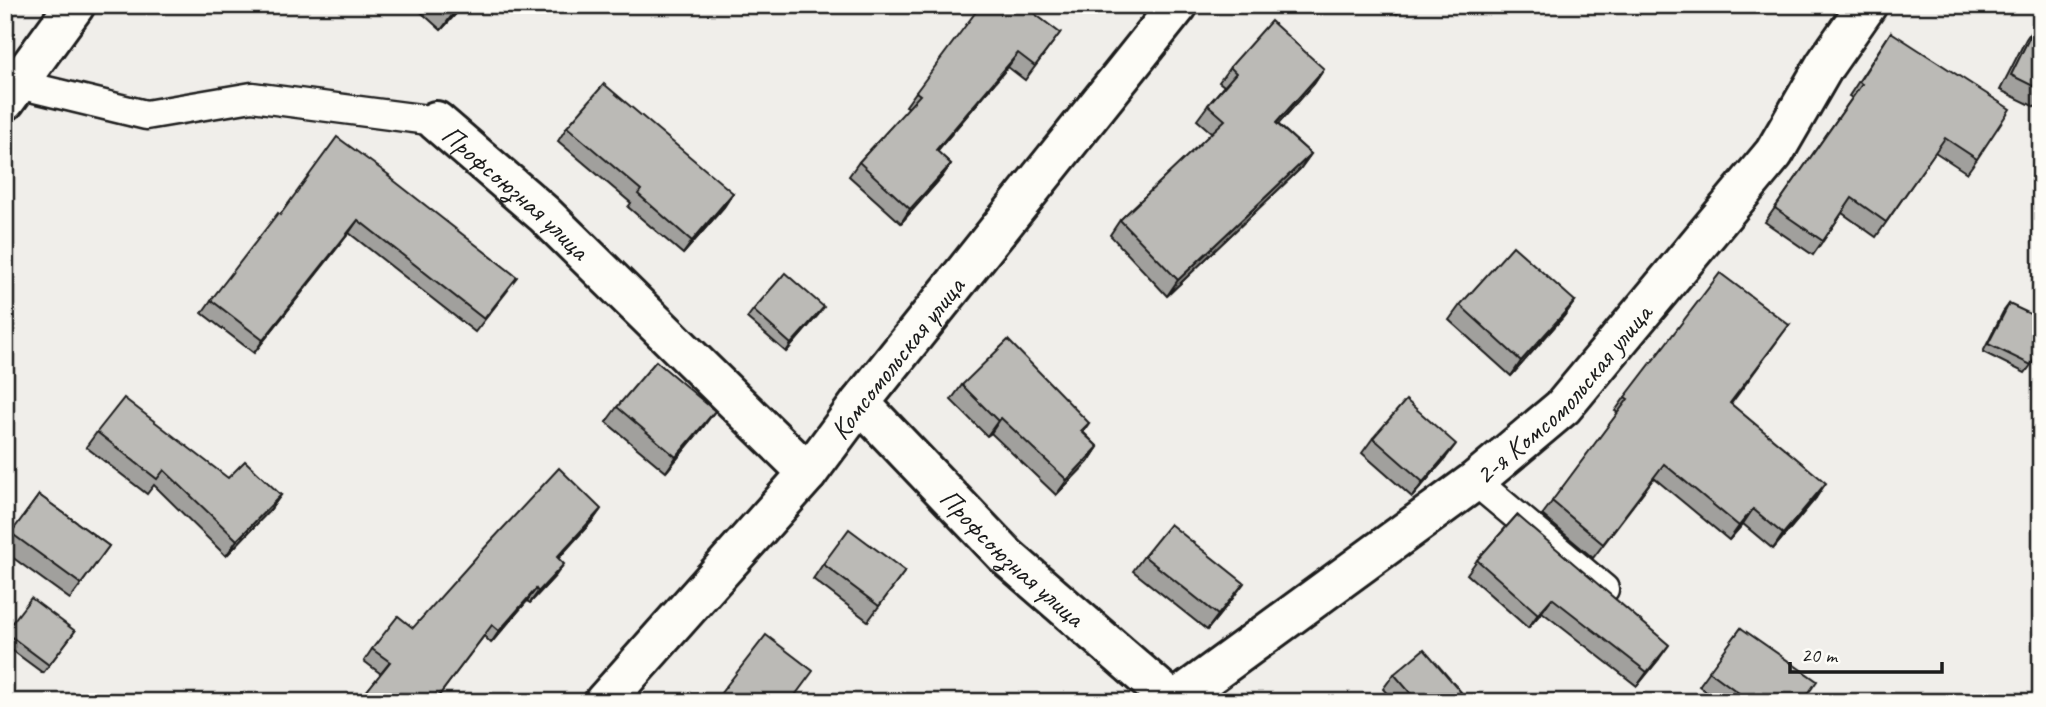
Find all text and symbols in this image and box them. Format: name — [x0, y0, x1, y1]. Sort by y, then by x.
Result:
street label: Профсоюзная улица — [435, 117, 599, 268]
street label: Комсомольская улица — [822, 268, 973, 446]
street label: 2-я Комсомольская улица — [1467, 295, 1660, 492]
street label: Профсоюзная улица — [933, 481, 1093, 635]
scale bar — [1790, 630, 1943, 674]
text: 20 m — [1801, 642, 1839, 668]

